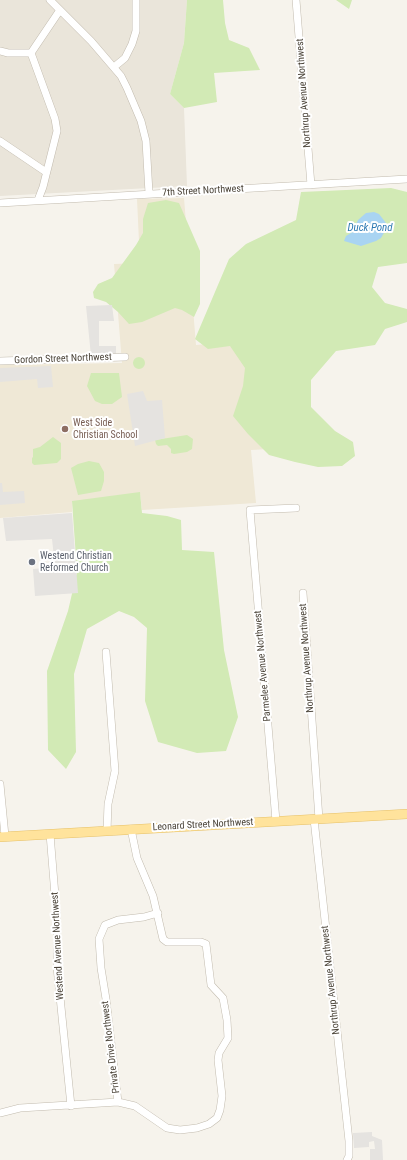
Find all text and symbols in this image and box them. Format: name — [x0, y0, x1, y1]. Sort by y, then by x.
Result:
street label: Northrup Avenue Northwest — [294, 38, 314, 148]
street label: 7th Street Northwest — [162, 183, 244, 199]
water label: Duck Pond — [347, 221, 393, 235]
street label: Gordon Street Northwest — [14, 351, 112, 367]
place label: West Side Christian School — [73, 417, 138, 440]
marker: West Side Christian School — [60, 424, 70, 434]
place label: Westend Christian Reformed Church — [40, 550, 112, 574]
marker: Westend Christian Reformed Church — [27, 557, 37, 567]
street label: Northrup Avenue Northwest — [297, 603, 317, 713]
street label: Parmelee Avenue Northwest — [252, 610, 274, 722]
street label: Leonard Street Northwest — [152, 816, 254, 834]
street label: Westend Avenue Northwest — [49, 891, 67, 1001]
street label: Northrup Avenue Northwest — [319, 925, 343, 1035]
street label: Private Drive Northwest — [99, 1000, 123, 1094]

